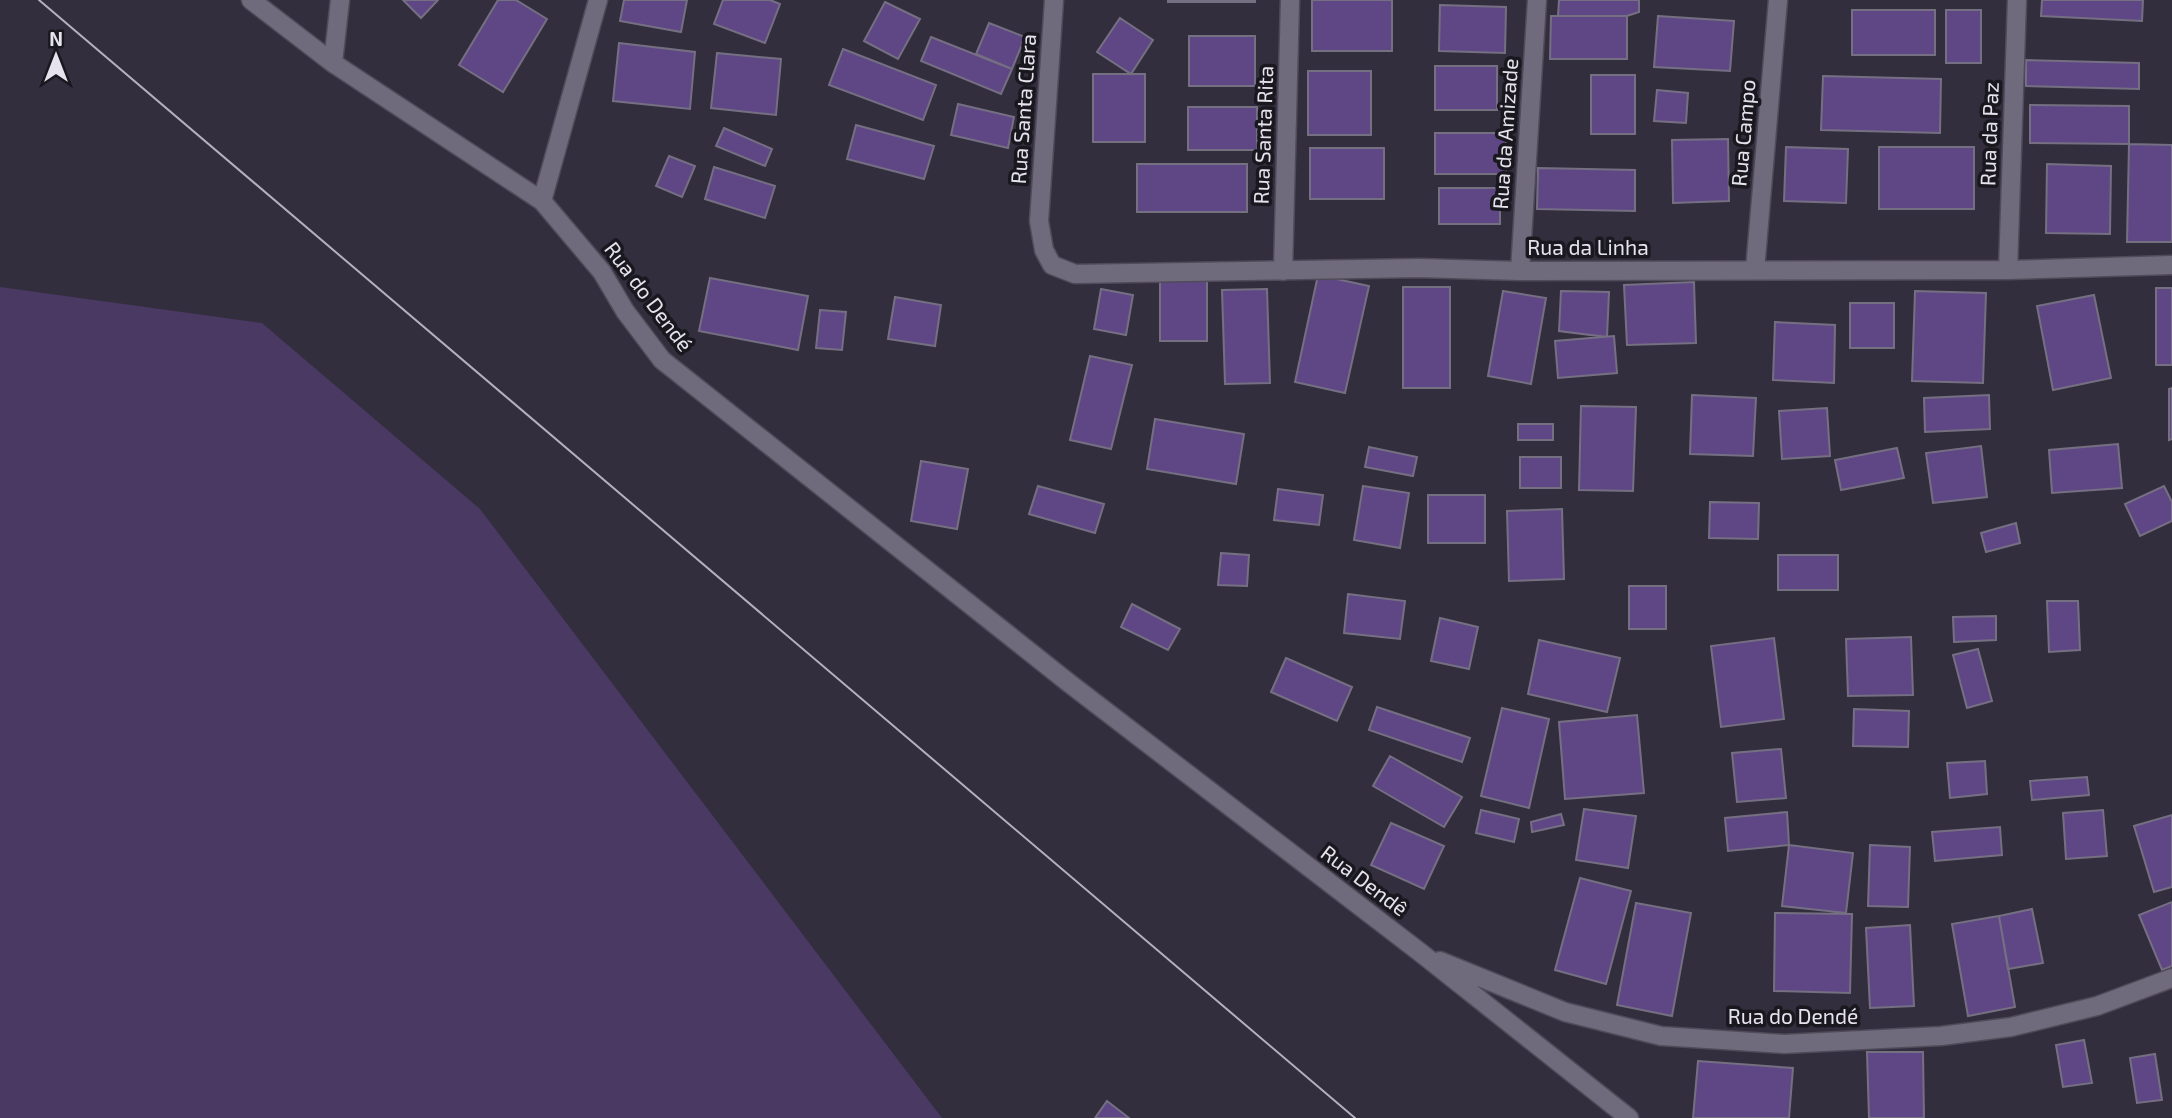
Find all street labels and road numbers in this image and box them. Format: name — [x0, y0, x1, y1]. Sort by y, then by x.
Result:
street label: Rua Santa Clara — [1005, 33, 1040, 185]
street label: Rua da Amizade — [1487, 58, 1522, 210]
street label: Rua Santa Rita — [1248, 65, 1277, 205]
street label: Rua Campo — [1725, 78, 1760, 187]
street label: Rua da Paz — [1974, 82, 2003, 186]
street label: Rua da Linha — [1527, 234, 1649, 259]
street label: Rua do Dendé — [600, 236, 698, 356]
street label: Rua Dendê — [1317, 839, 1413, 920]
street label: Rua do Dendé — [1728, 1003, 1858, 1028]

